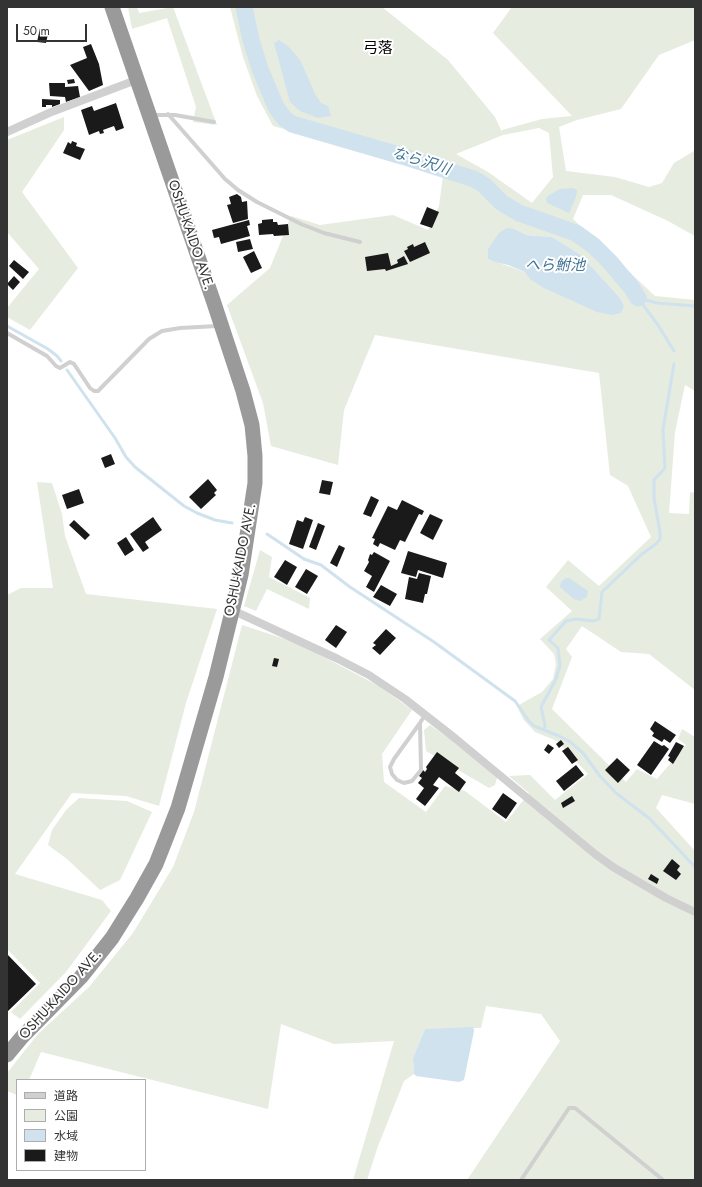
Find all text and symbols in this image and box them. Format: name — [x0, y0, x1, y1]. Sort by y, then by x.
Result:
scale bar — [18, 16, 89, 42]
text: 50 m — [23, 22, 50, 40]
district label: 弓落 — [363, 40, 393, 58]
water label: なら沢川 — [390, 144, 452, 180]
street label: OSHU-KAIDO AVE. — [163, 178, 217, 292]
water label: へら鮒池 — [525, 257, 585, 275]
street label: OSHU-KAIDO AVE. — [222, 502, 260, 618]
street label: OSHU-KAIDO AVE. — [16, 947, 106, 1043]
legend — [16, 1079, 146, 1171]
text: 道路 — [54, 1087, 78, 1105]
text: 公園 — [54, 1107, 78, 1125]
text: 水域 — [54, 1127, 78, 1145]
text: 建物 — [54, 1147, 78, 1165]

